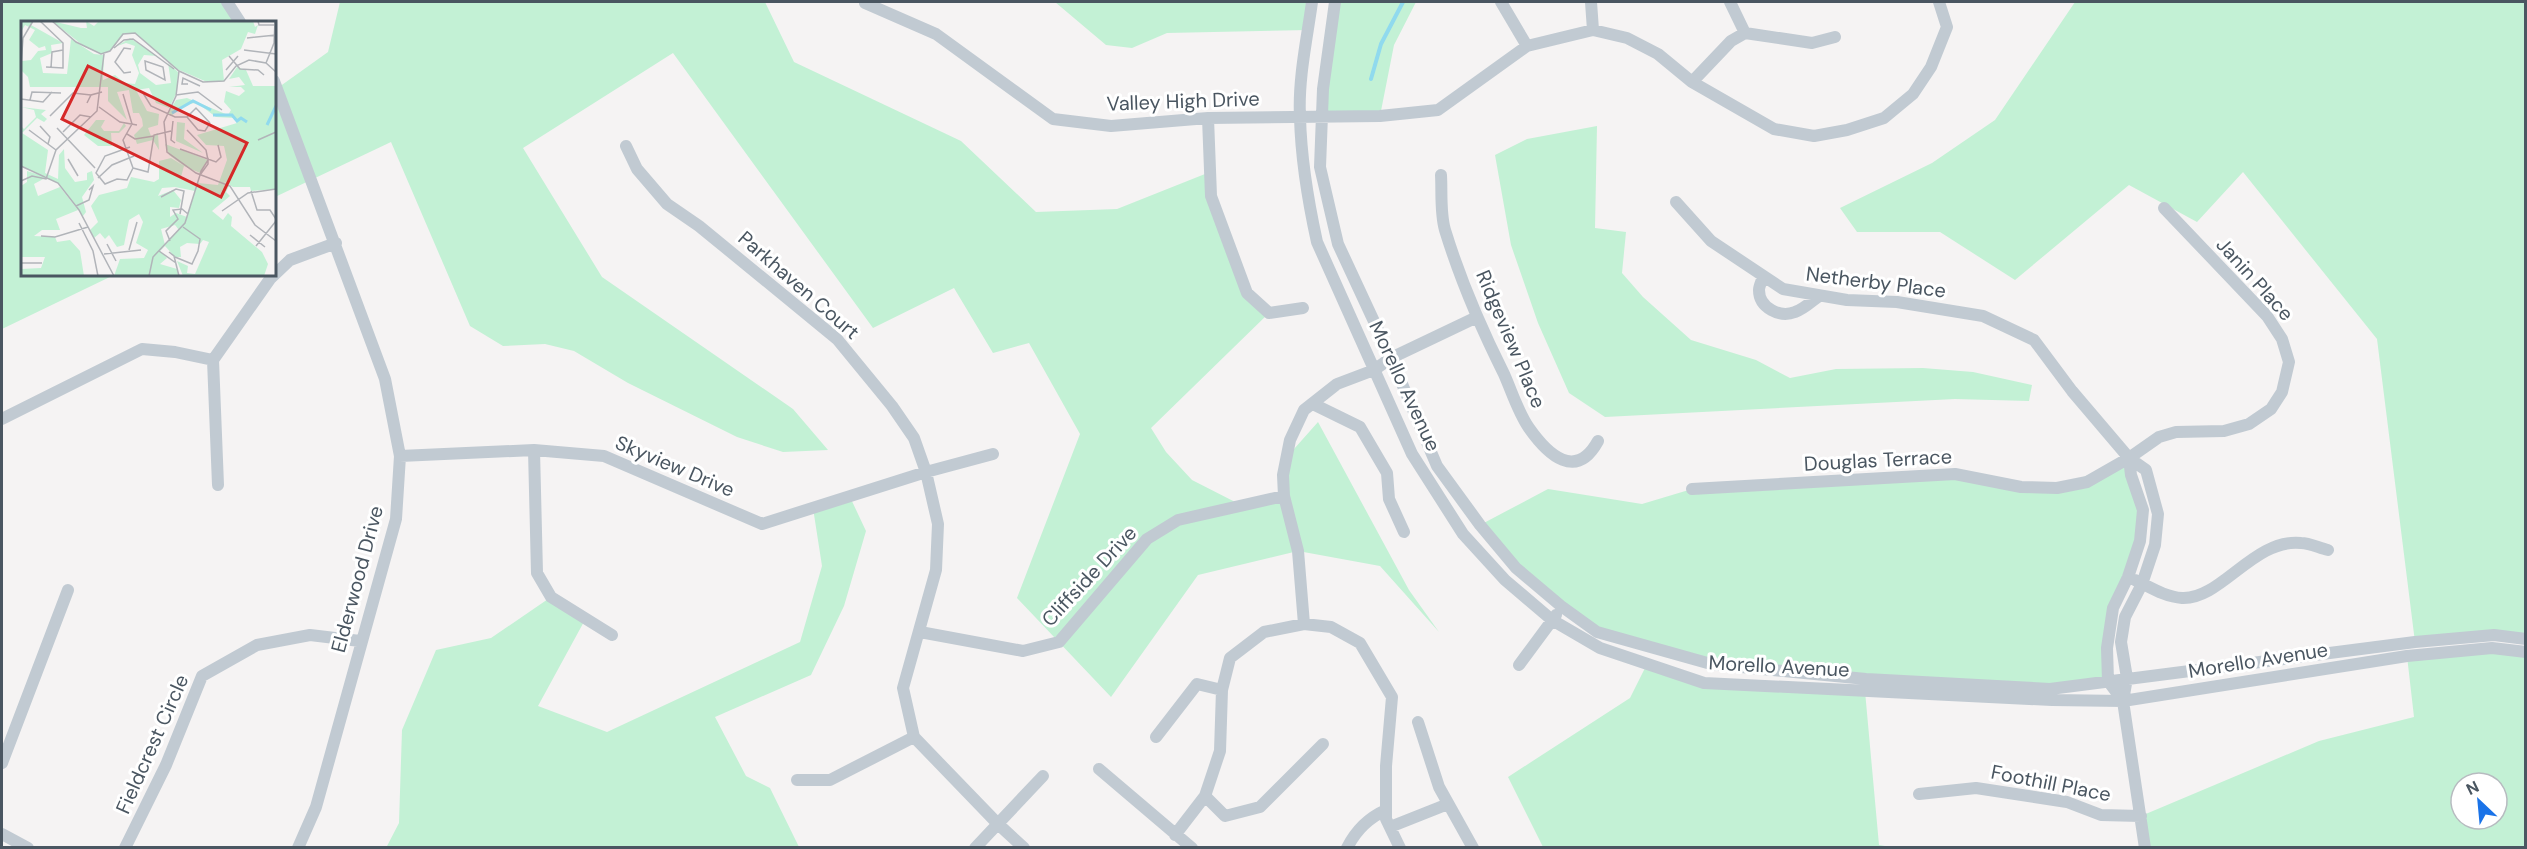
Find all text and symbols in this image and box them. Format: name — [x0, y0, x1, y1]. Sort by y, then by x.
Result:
inset map — [21, 21, 276, 276]
street label: Valley High Drive — [1106, 85, 1260, 117]
street label: Parkhaven Court — [733, 225, 865, 345]
street label: Janin Place — [2211, 232, 2299, 326]
street label: Netherby Place — [1805, 261, 1947, 303]
street label: Ridgeview Place — [1470, 266, 1552, 412]
street label: Morello Avenue — [1363, 317, 1447, 455]
street label: Skyview Drive — [611, 429, 739, 503]
street label: Douglas Terrace — [1803, 443, 1953, 477]
street label: Elderwood Drive — [325, 503, 389, 655]
street label: Cliffside Drive — [1036, 520, 1142, 632]
street label: Morello Avenue — [2186, 636, 2330, 684]
street label: Morello Avenue — [1708, 649, 1850, 683]
street label: Fieldcrest Circle — [110, 670, 194, 818]
street label: Foothill Place — [1989, 759, 2113, 807]
north arrow — [2449, 771, 2509, 831]
text: N — [2463, 776, 2482, 800]

